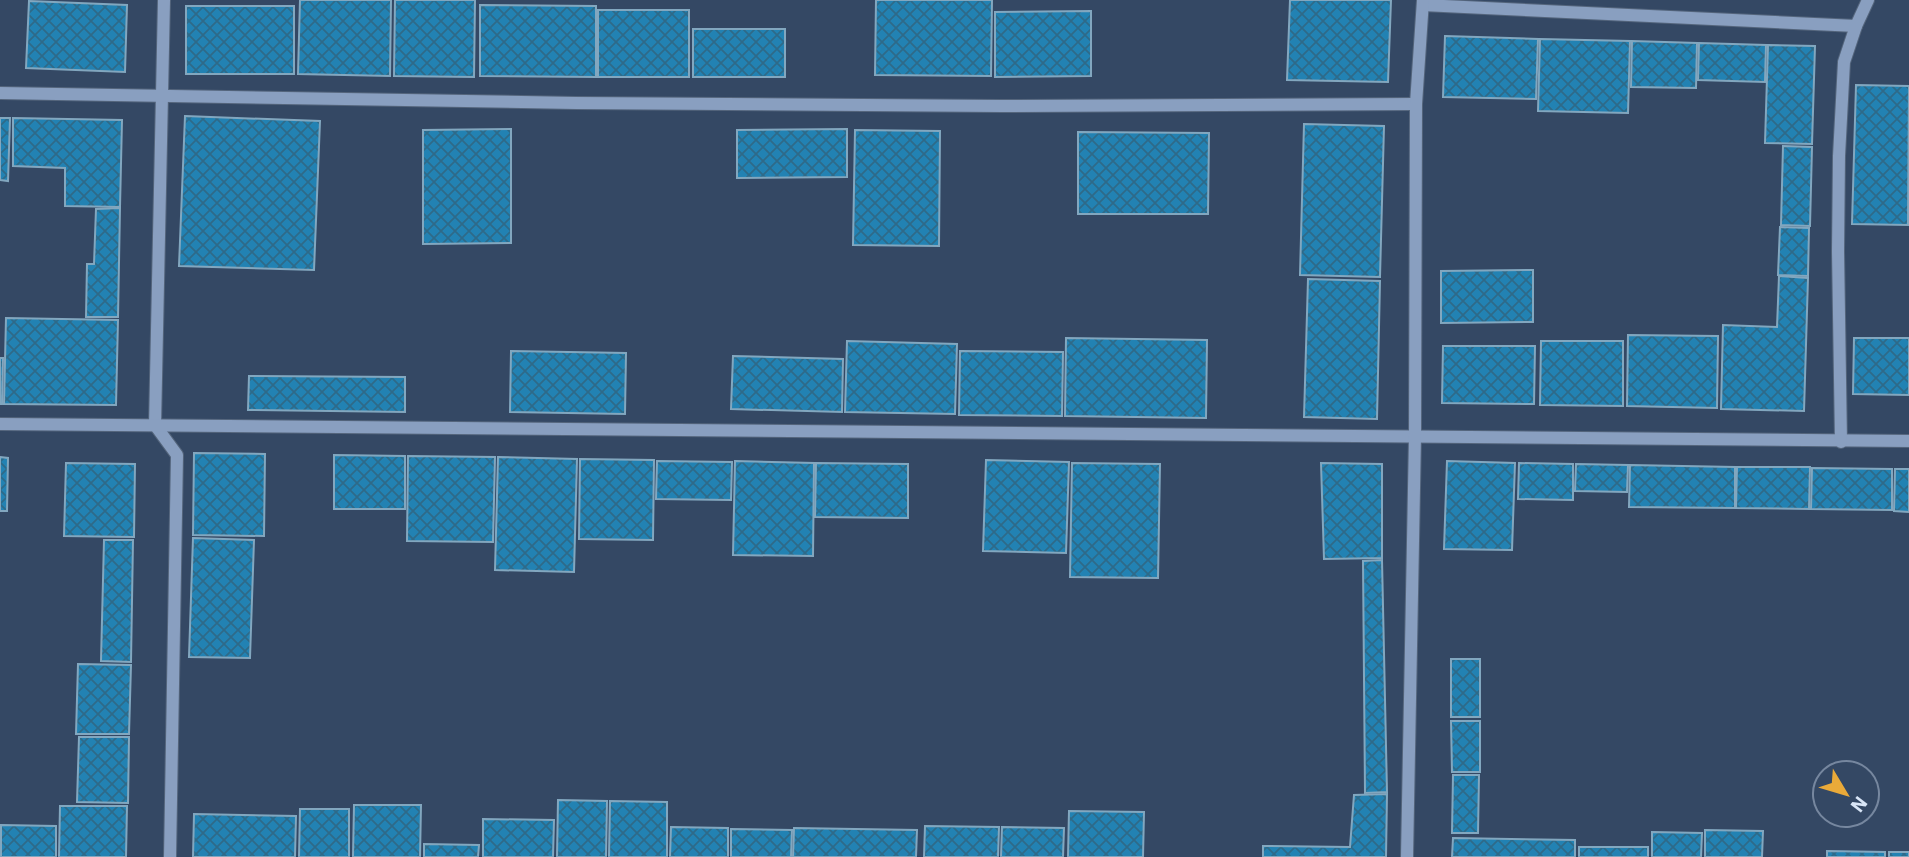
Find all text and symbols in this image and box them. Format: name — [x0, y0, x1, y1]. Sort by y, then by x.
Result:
north arrow — [1811, 759, 1881, 829]
text: N — [1846, 792, 1873, 817]

